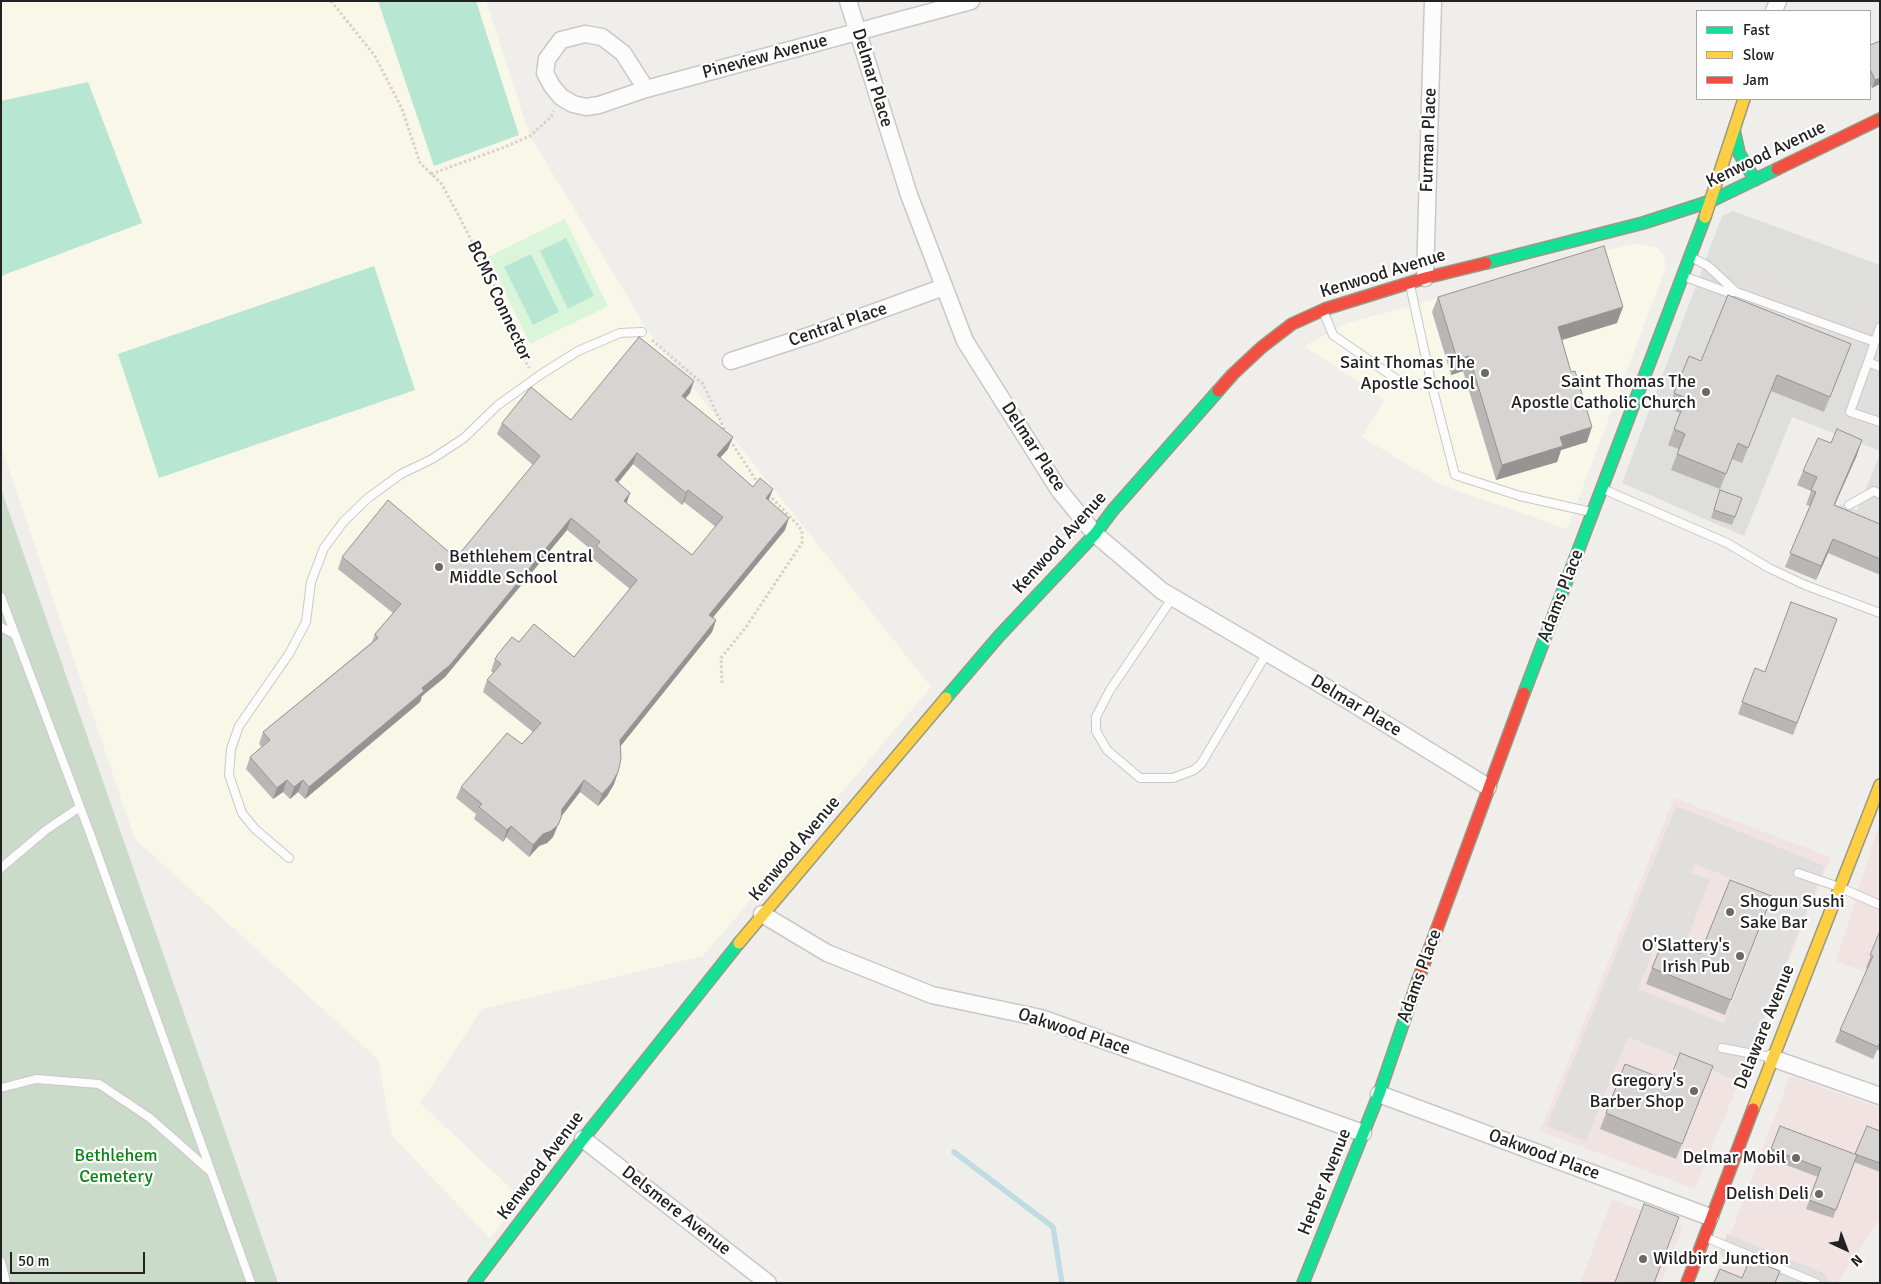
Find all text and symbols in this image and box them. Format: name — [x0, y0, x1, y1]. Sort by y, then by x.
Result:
legend — [1696, 10, 1871, 100]
text: Fast — [1743, 21, 1770, 39]
street label: Delmar Place — [847, 26, 897, 130]
street label: Pineview Avenue — [700, 30, 830, 84]
text: Slow — [1743, 46, 1774, 64]
text: Jam — [1743, 71, 1769, 89]
street label: Furman Place — [1416, 87, 1442, 193]
street label: Kenwood Avenue — [1703, 117, 1829, 193]
street label: BCMS Connector — [462, 238, 536, 364]
street label: Kenwood Avenue — [1318, 245, 1448, 303]
street label: Central Place — [786, 298, 890, 352]
place label: Saint Thomas The Apostle School — [1340, 352, 1475, 394]
marker: Saint Thomas The Apostle School — [1479, 367, 1491, 379]
place label: Saint Thomas The Apostle Catholic Church — [1511, 371, 1696, 414]
marker: Saint Thomas The Apostle Catholic Church — [1700, 386, 1712, 398]
street label: Delmar Place — [996, 398, 1070, 496]
street label: Kenwood Avenue — [1008, 487, 1112, 599]
place label: Bethlehem Central Middle School — [449, 546, 593, 588]
street label: Adams Place — [1533, 547, 1589, 645]
marker: Bethlehem Central Middle School — [433, 561, 445, 573]
street label: Delmar Place — [1307, 670, 1405, 742]
street label: Kenwood Avenue — [745, 792, 845, 906]
place label: Shogun Sushi Sake Bar — [1740, 891, 1845, 934]
marker: Shogun Sushi Sake Bar — [1724, 906, 1736, 918]
street label: Adams Place — [1393, 926, 1447, 1026]
place label: O'Slattery's Irish Pub — [1642, 935, 1730, 978]
marker: O'Slattery's Irish Pub — [1734, 950, 1746, 962]
street label: Delaware Avenue — [1730, 962, 1800, 1092]
street label: Oakwood Place — [1015, 1004, 1133, 1060]
place label: Gregory's Barber Shop — [1590, 1070, 1684, 1112]
marker: Gregory's Barber Shop — [1688, 1085, 1700, 1097]
street label: Kenwood Avenue — [493, 1107, 589, 1225]
street label: Herber Avenue — [1294, 1125, 1356, 1239]
street label: Oakwood Place — [1485, 1125, 1603, 1185]
park label: Bethlehem Cemetery — [74, 1145, 158, 1188]
place label: Delmar Mobil — [1682, 1147, 1786, 1169]
marker: Delmar Mobil — [1790, 1152, 1802, 1164]
street label: Delsmere Avenue — [617, 1162, 735, 1260]
place label: Delish Deli — [1726, 1183, 1809, 1205]
marker: Delish Deli — [1813, 1188, 1825, 1200]
north arrow — [1821, 1224, 1871, 1274]
scale bar — [12, 1242, 148, 1274]
place label: Wildbird Junction — [1653, 1248, 1789, 1270]
text: N — [1847, 1251, 1866, 1270]
text: 50 m — [18, 1252, 49, 1270]
marker: Wildbird Junction — [1637, 1253, 1649, 1265]

